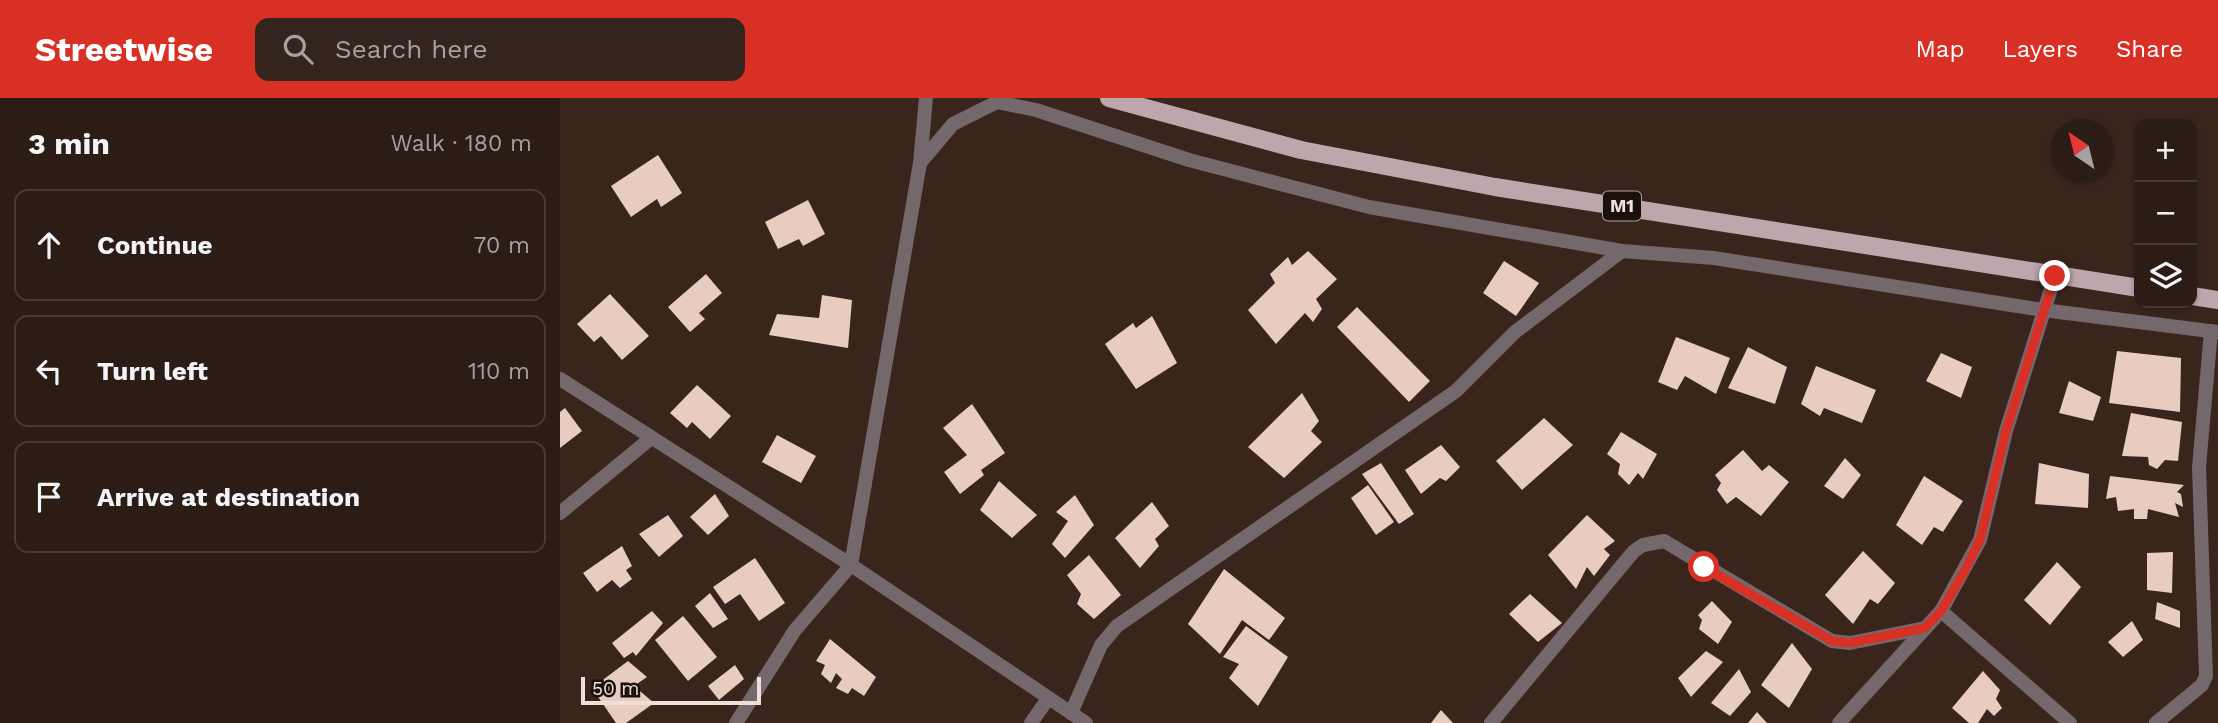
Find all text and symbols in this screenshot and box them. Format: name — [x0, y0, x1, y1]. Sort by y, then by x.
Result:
search box — [255, 18, 745, 81]
text: Streetwise — [35, 30, 213, 69]
icon: search — [279, 30, 317, 68]
text: Search here — [335, 34, 487, 64]
text: Map — [1916, 35, 1964, 63]
text: Layers — [2002, 35, 2078, 63]
text: Share — [2116, 35, 2183, 63]
north arrow — [2050, 119, 2113, 182]
map controls — [2134, 119, 2197, 308]
button: + — [2134, 119, 2197, 182]
text: 3 min — [28, 126, 110, 161]
text: Walk · 180 m — [391, 130, 532, 157]
button: − — [2134, 182, 2197, 245]
road number: M1 — [1603, 192, 1641, 220]
icon: ahead — [30, 226, 68, 264]
text: Continue — [97, 230, 213, 260]
text: 70 m — [473, 232, 530, 259]
button: layers — [2134, 245, 2197, 308]
route end — [2039, 260, 2070, 291]
icon: left — [30, 352, 68, 390]
text: Turn left — [97, 356, 208, 386]
text: 110 m — [468, 358, 530, 385]
icon: arrive — [30, 478, 68, 516]
text: Arrive at destination — [97, 482, 360, 512]
route start — [1688, 551, 1719, 582]
scale bar — [581, 674, 761, 706]
text: 50 m — [592, 677, 639, 700]

